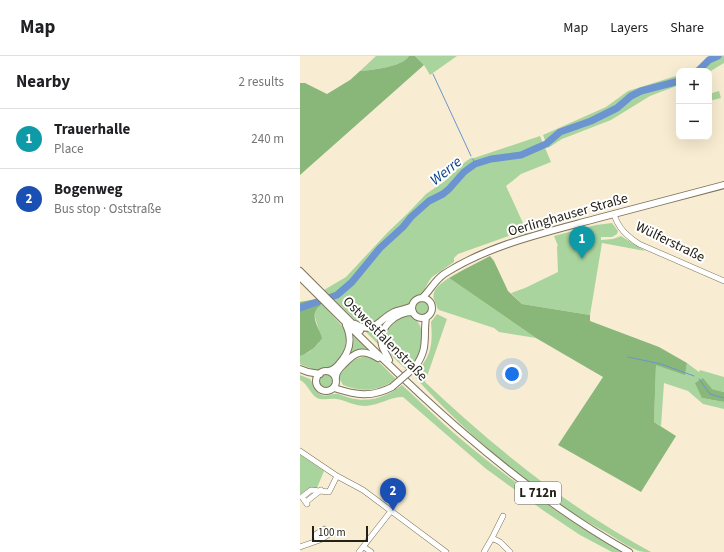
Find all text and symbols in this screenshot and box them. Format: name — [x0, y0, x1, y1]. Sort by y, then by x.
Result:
text: Map — [20, 14, 55, 41]
text: Map — [563, 18, 588, 38]
text: Layers — [610, 18, 648, 38]
text: Share — [670, 18, 704, 38]
map controls — [676, 68, 712, 140]
button: + — [676, 68, 712, 104]
text: Nearby — [16, 70, 70, 94]
text: 2 results — [239, 73, 284, 91]
button: − — [676, 104, 712, 140]
text: Trauerhalle — [54, 119, 130, 140]
text: 1 — [26, 130, 32, 148]
text: 240 m — [251, 130, 284, 148]
text: Place — [54, 140, 83, 158]
water label: Werre — [426, 152, 466, 190]
text: Bogenweg — [54, 179, 123, 200]
street label: Oerlinghauser Straße — [506, 188, 630, 242]
text: 2 — [26, 190, 32, 208]
text: 320 m — [251, 190, 284, 208]
text: Bus stop · Oststraße — [54, 200, 161, 218]
street label: Wülferstraße — [632, 217, 708, 267]
pin: 1 — [569, 226, 595, 259]
street label: Ostwestfalenstraße — [338, 292, 432, 386]
your location — [502, 364, 522, 384]
pin: 2 — [380, 478, 406, 511]
road number: L 712n — [515, 482, 561, 504]
scale bar — [312, 524, 368, 543]
text: 100 m — [318, 525, 346, 540]

